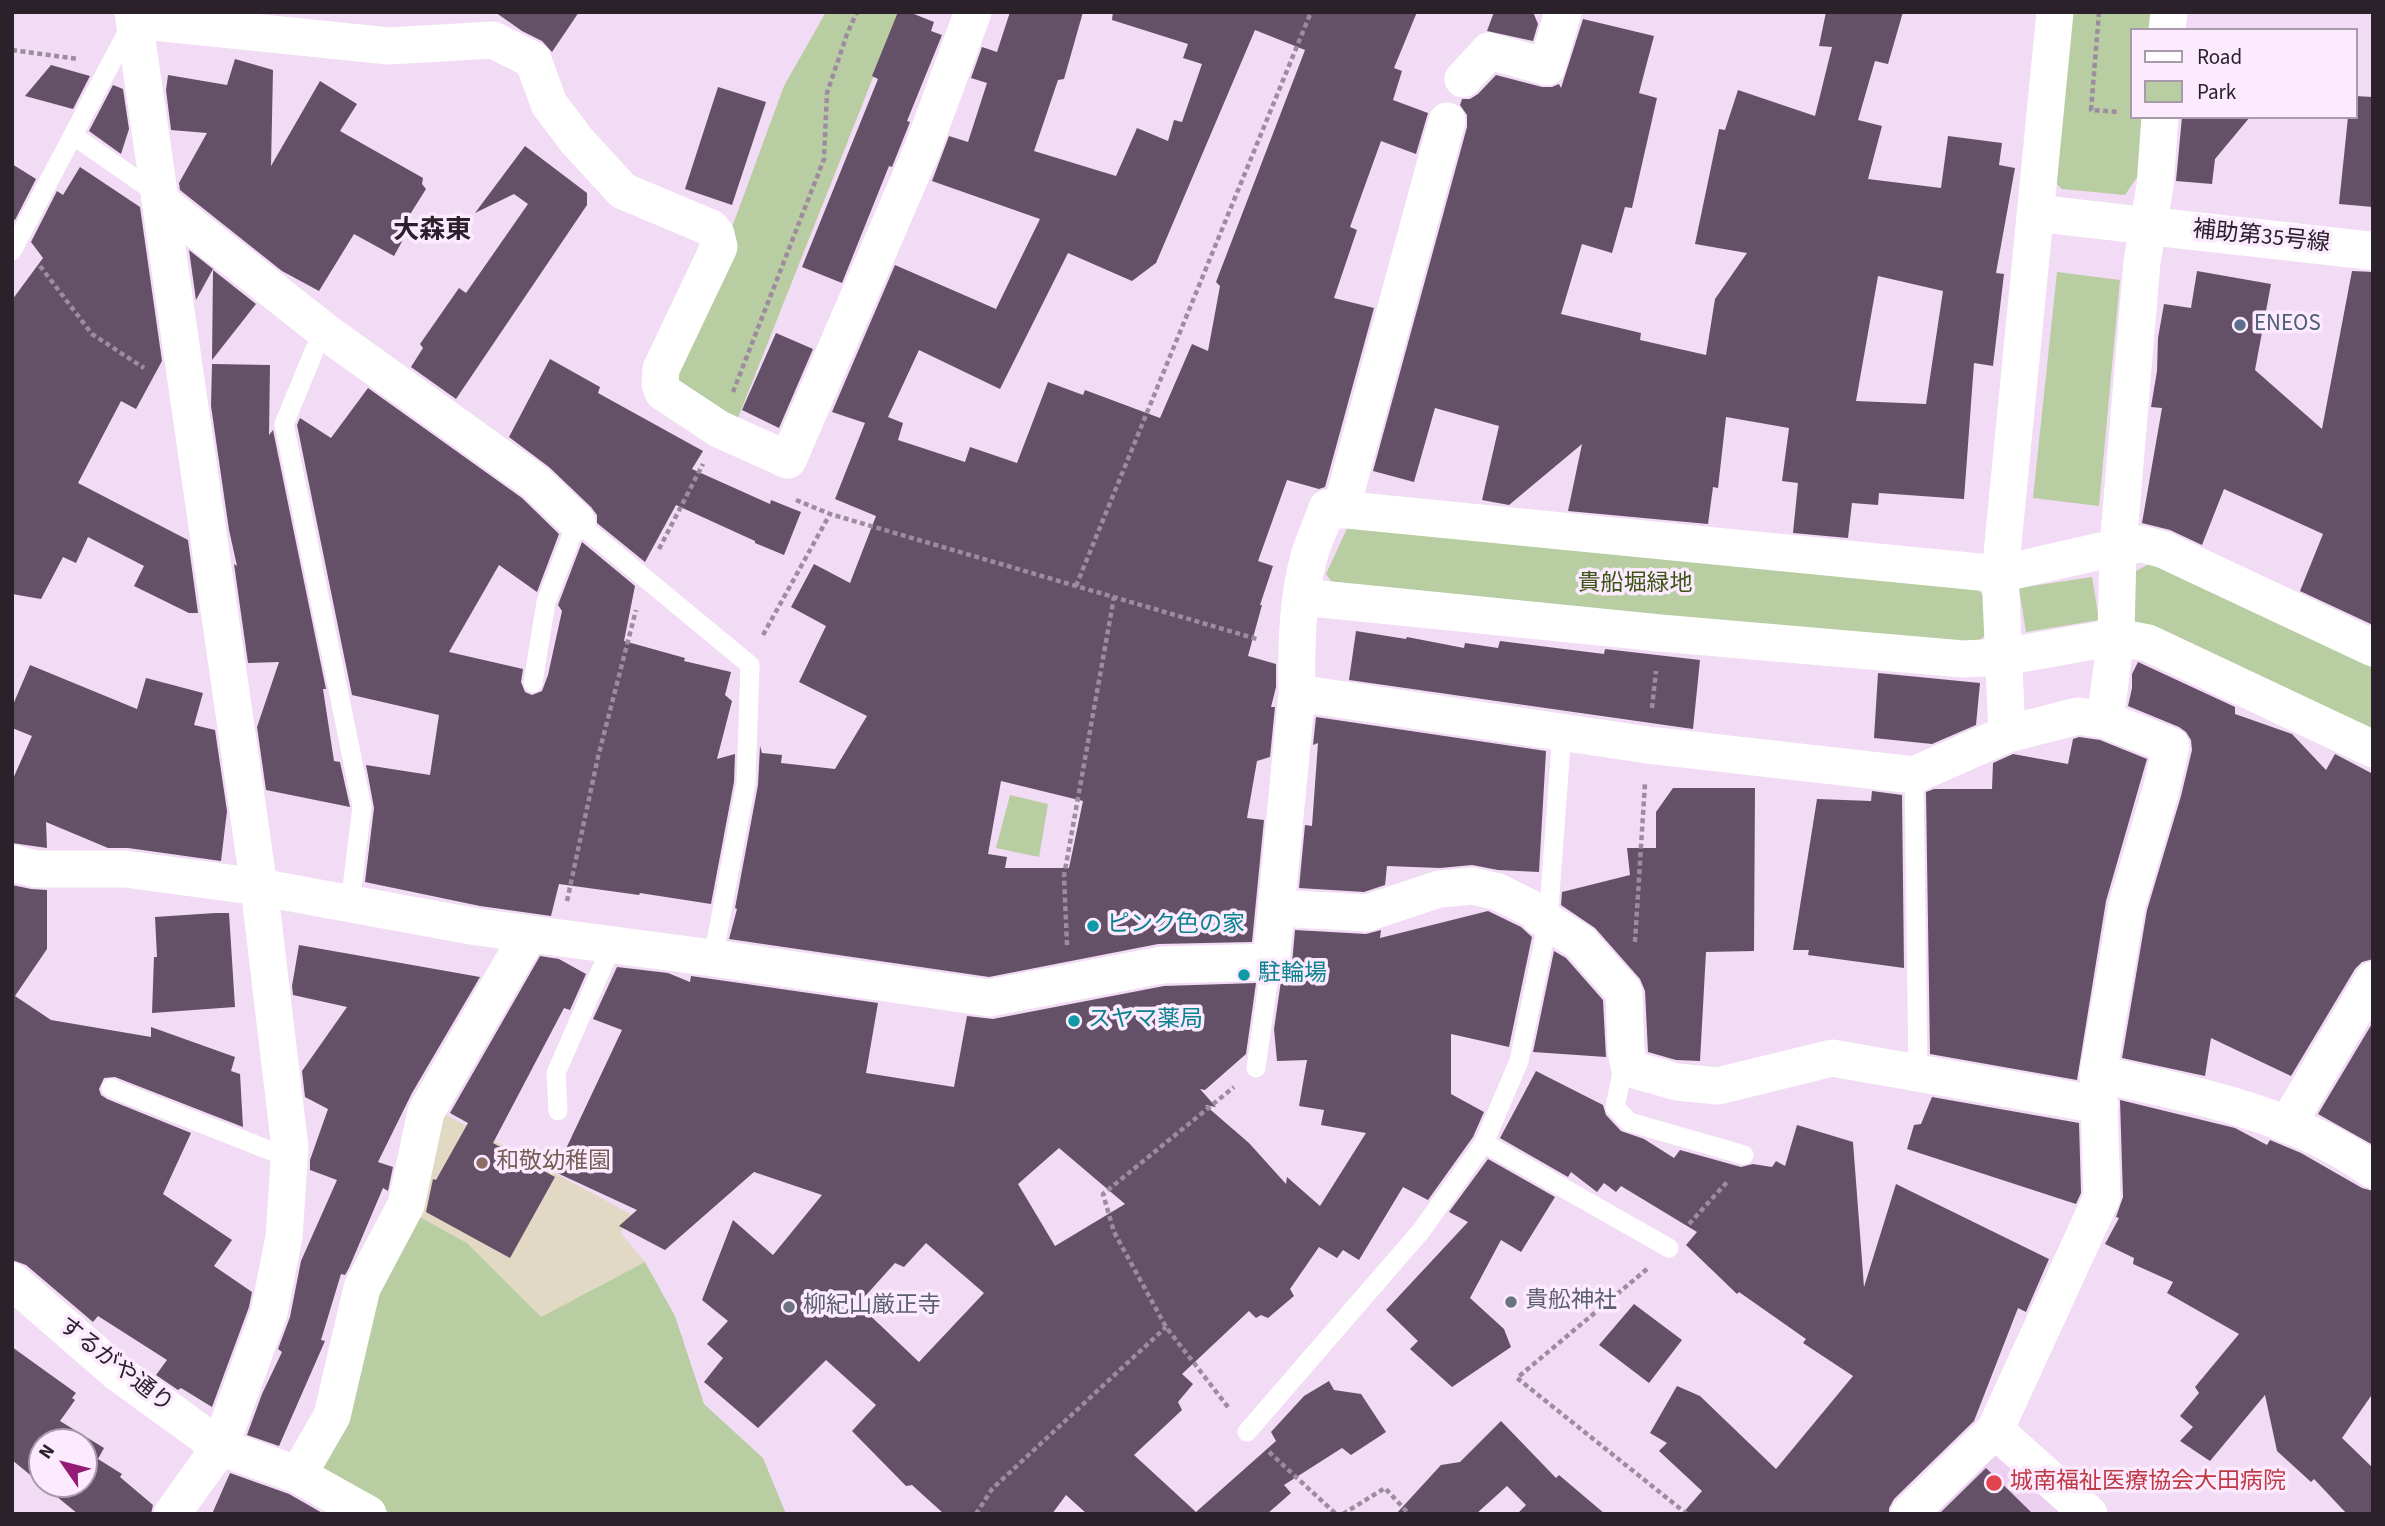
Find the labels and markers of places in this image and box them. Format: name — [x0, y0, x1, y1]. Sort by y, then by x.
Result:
place label: ENEOS — [2254, 311, 2321, 339]
marker: ENEOS — [2232, 317, 2248, 333]
place label: ピンク色の家 — [1107, 912, 1245, 940]
marker: ピンク色の家 — [1085, 918, 1101, 934]
place label: 駐輪場 — [1258, 961, 1327, 989]
marker: 駐輪場 — [1236, 967, 1252, 983]
place label: スヤマ薬局 — [1088, 1007, 1203, 1035]
marker: スヤマ薬局 — [1066, 1013, 1082, 1029]
place label: 和敬幼稚園 — [496, 1149, 611, 1177]
marker: 和敬幼稚園 — [474, 1155, 490, 1171]
place label: 貴舩神社 — [1525, 1288, 1617, 1316]
place label: 柳紀山厳正寺 — [803, 1293, 941, 1321]
marker: 貴舩神社 — [1503, 1294, 1519, 1310]
marker: 柳紀山厳正寺 — [781, 1299, 797, 1315]
place label: 城南福祉医療協会大田病院 — [2010, 1469, 2286, 1497]
marker: 城南福祉医療協会大田病院 — [1984, 1473, 2004, 1493]

